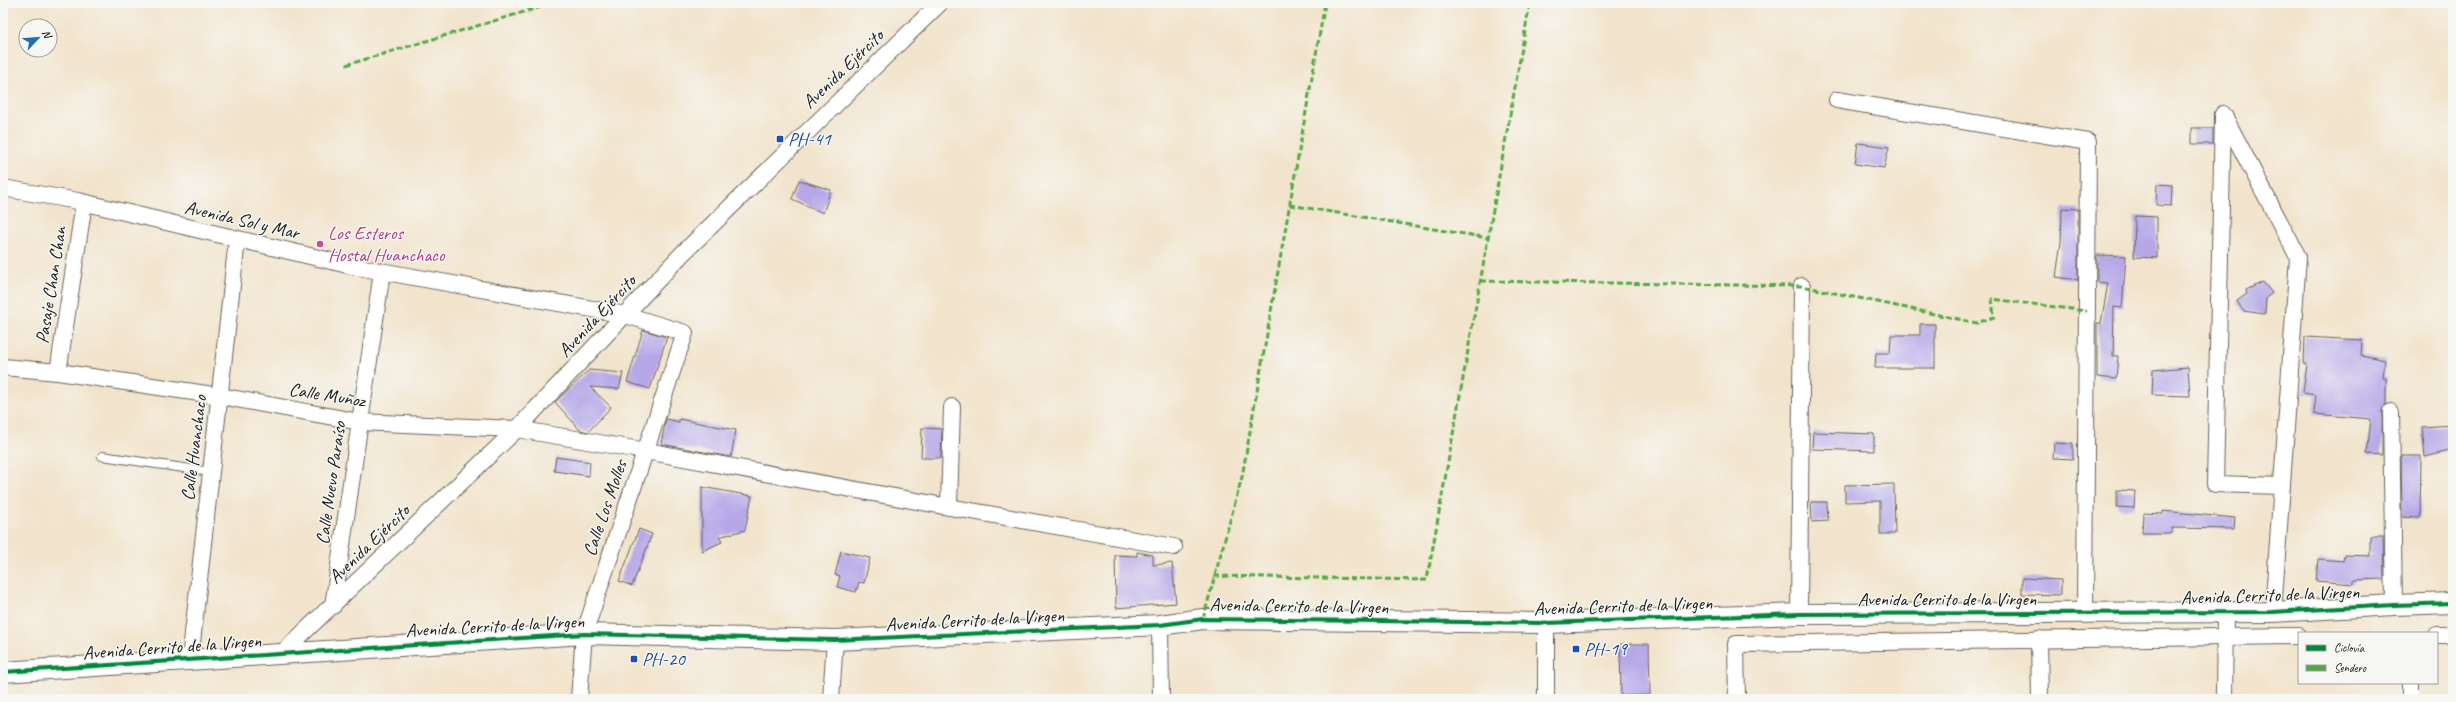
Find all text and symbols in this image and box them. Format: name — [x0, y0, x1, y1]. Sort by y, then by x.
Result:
north arrow — [18, 18, 58, 58]
street label: Avenida Ejército — [797, 23, 890, 114]
text: N — [39, 27, 56, 42]
place label: PH-41 — [788, 127, 832, 151]
marker: PH-41 — [775, 134, 785, 144]
street label: Avenida Sol y Mar — [182, 195, 304, 245]
place label: Los Esteros Hostal Huanchaco — [328, 221, 446, 267]
street label: Pasaje Chan Chan — [30, 223, 72, 345]
marker: Los Esteros Hostal Huanchaco — [315, 239, 325, 249]
street label: Avenida Ejército — [553, 268, 643, 362]
street label: Calle Muñoz — [287, 377, 369, 413]
street label: Calle Huanchaco — [176, 393, 213, 502]
street label: Calle Nuevo Paraíso — [311, 419, 352, 546]
street label: Calle Los Molles — [577, 455, 633, 559]
street label: Avenida Ejército — [323, 498, 416, 589]
street label: Avenida Cerrito de la Virgen — [2180, 580, 2360, 610]
street label: Avenida Cerrito de la Virgen — [1858, 587, 2037, 611]
street label: Avenida Cerrito de la Virgen — [1533, 591, 1713, 621]
street label: Avenida Cerrito de la Virgen — [1209, 592, 1389, 620]
street label: Avenida Cerrito de la Virgen — [885, 603, 1065, 637]
street label: Avenida Cerrito de la Virgen — [405, 609, 585, 643]
street label: Avenida Cerrito de la Virgen — [82, 629, 262, 665]
legend — [2298, 632, 2438, 684]
place label: PH-19 — [1584, 637, 1628, 661]
text: Ciclovía — [2334, 640, 2365, 656]
marker: PH-19 — [1571, 644, 1581, 654]
place label: PH-20 — [642, 647, 686, 671]
marker: PH-20 — [629, 654, 639, 664]
text: Sendero — [2334, 660, 2367, 676]

